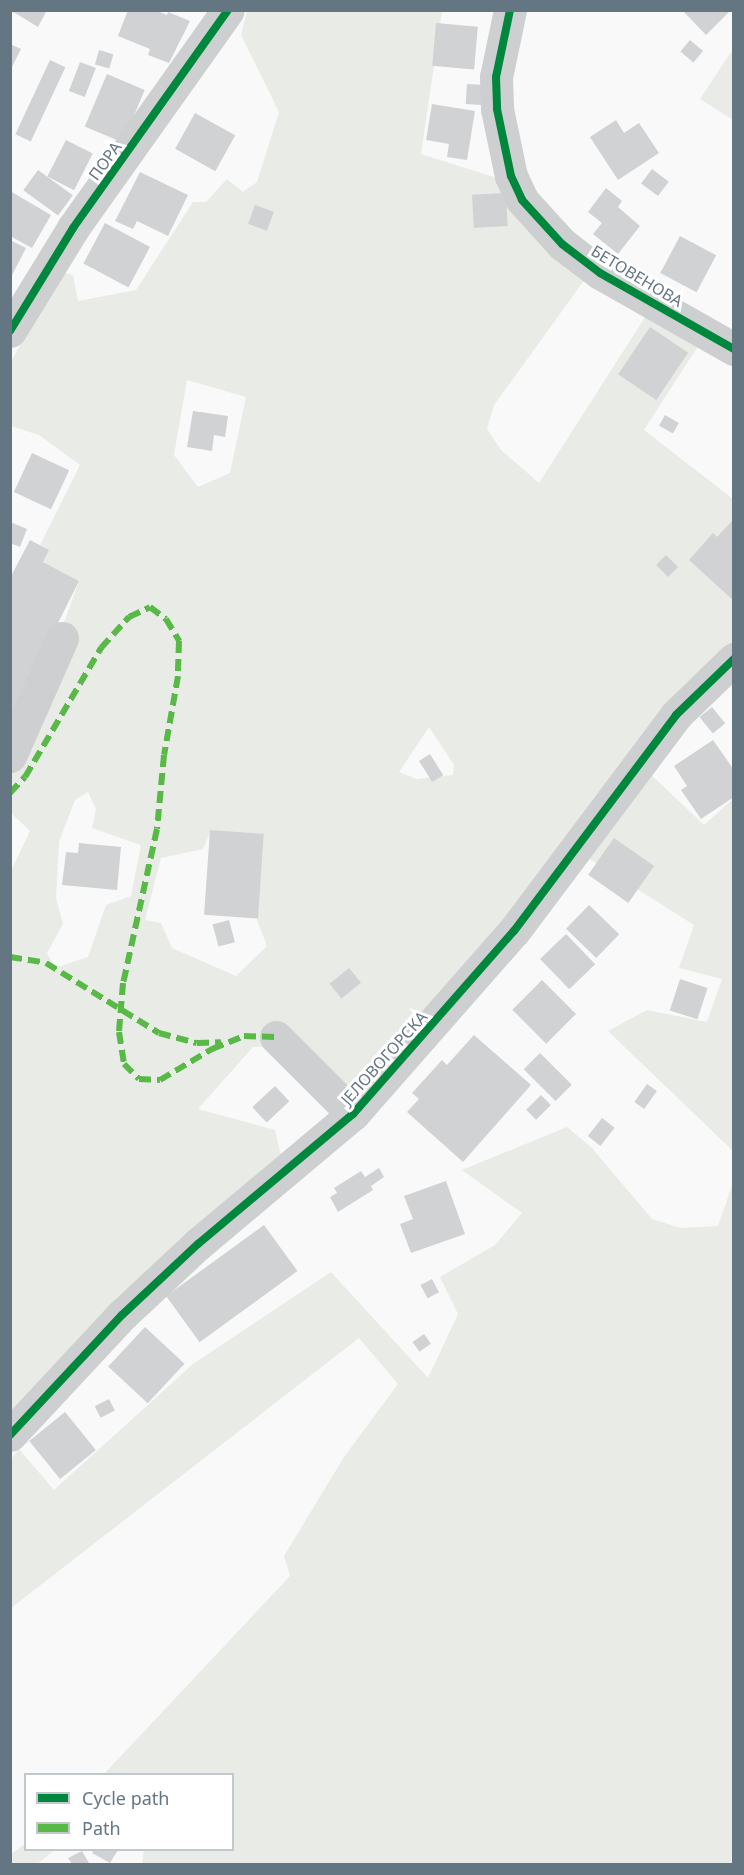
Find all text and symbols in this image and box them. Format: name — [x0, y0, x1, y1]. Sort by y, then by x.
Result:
street label: ПОРА — [85, 138, 125, 184]
street label: БЕТОВЕНОВА — [588, 241, 686, 311]
street label: ЈЕЛОВОГОРСКА — [337, 1007, 431, 1109]
legend — [24, 1773, 234, 1851]
text: Cycle path — [82, 1786, 169, 1810]
text: Path — [82, 1816, 121, 1840]

